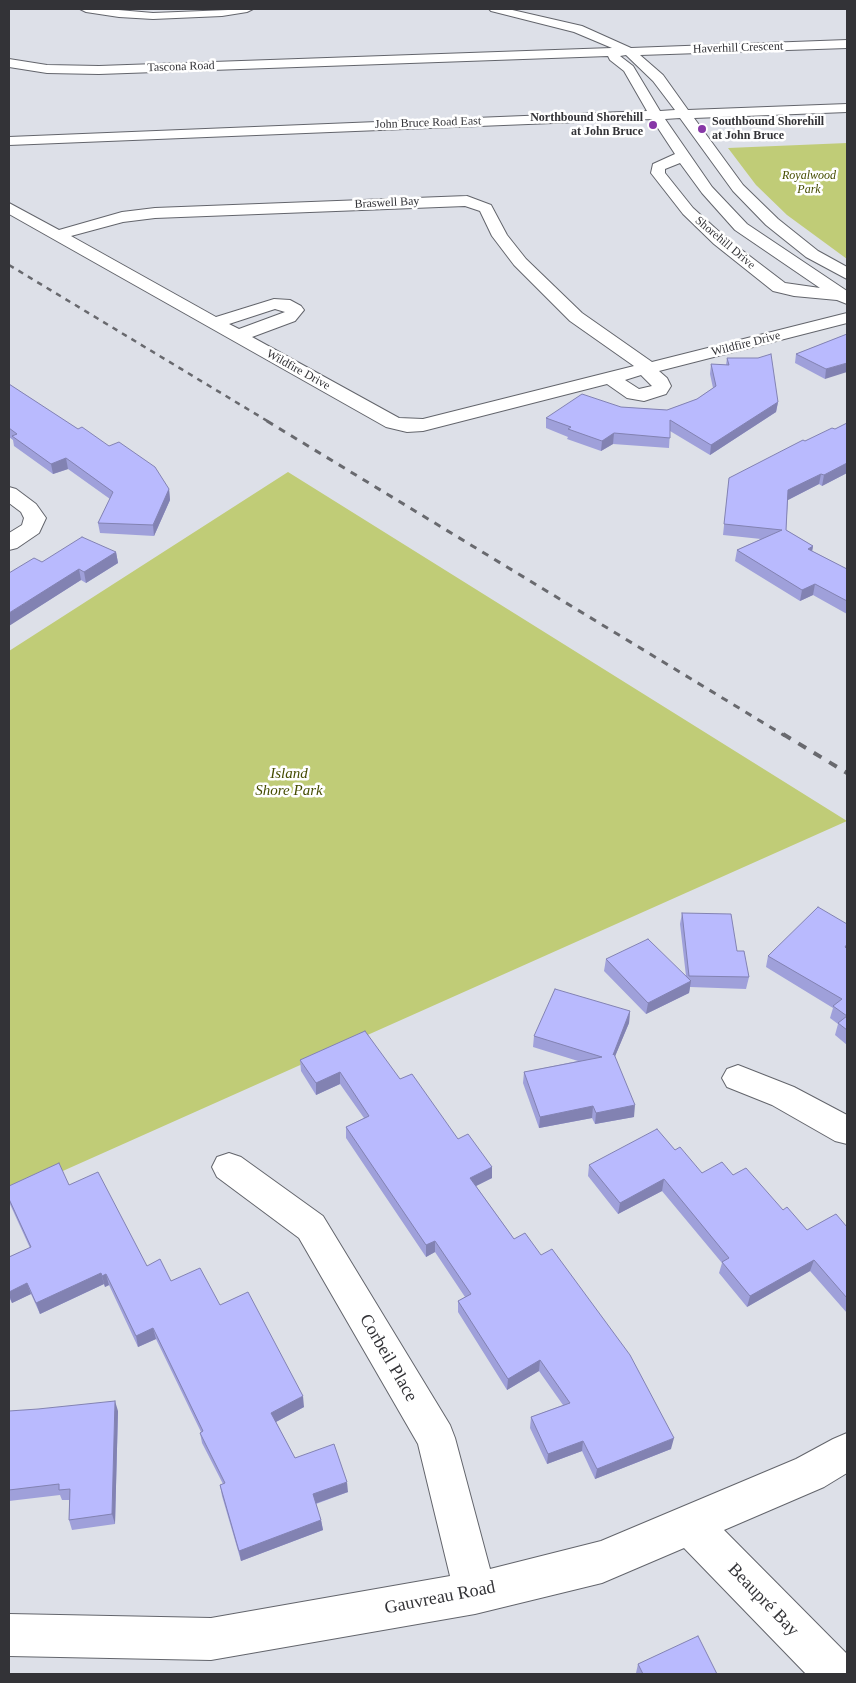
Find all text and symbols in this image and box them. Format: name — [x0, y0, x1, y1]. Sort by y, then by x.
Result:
street label: Haverhill Crescent — [693, 39, 783, 57]
street label: Tascona Road — [147, 59, 215, 75]
place label: Northbound Shorehill at John Bruce — [530, 111, 643, 139]
street label: John Bruce Road East — [375, 114, 481, 132]
place label: Southbound Shorehill at John Bruce — [712, 115, 824, 143]
marker: Northbound Shorehill at John Bruce — [647, 119, 659, 131]
marker: Southbound Shorehill at John Bruce — [696, 123, 708, 135]
park label: Royalwood Park — [782, 169, 836, 197]
street label: Braswell Bay — [354, 194, 420, 212]
street label: Shorehill Drive — [692, 214, 758, 272]
street label: Wildfire Drive — [710, 328, 782, 360]
street label: Wildfire Drive — [264, 347, 332, 393]
park label: Island Shore Park — [255, 765, 323, 800]
street label: Corbeil Place — [354, 1310, 422, 1406]
street label: Beaupré Bay — [723, 1559, 803, 1641]
street label: Gauvreau Road — [383, 1577, 497, 1619]

